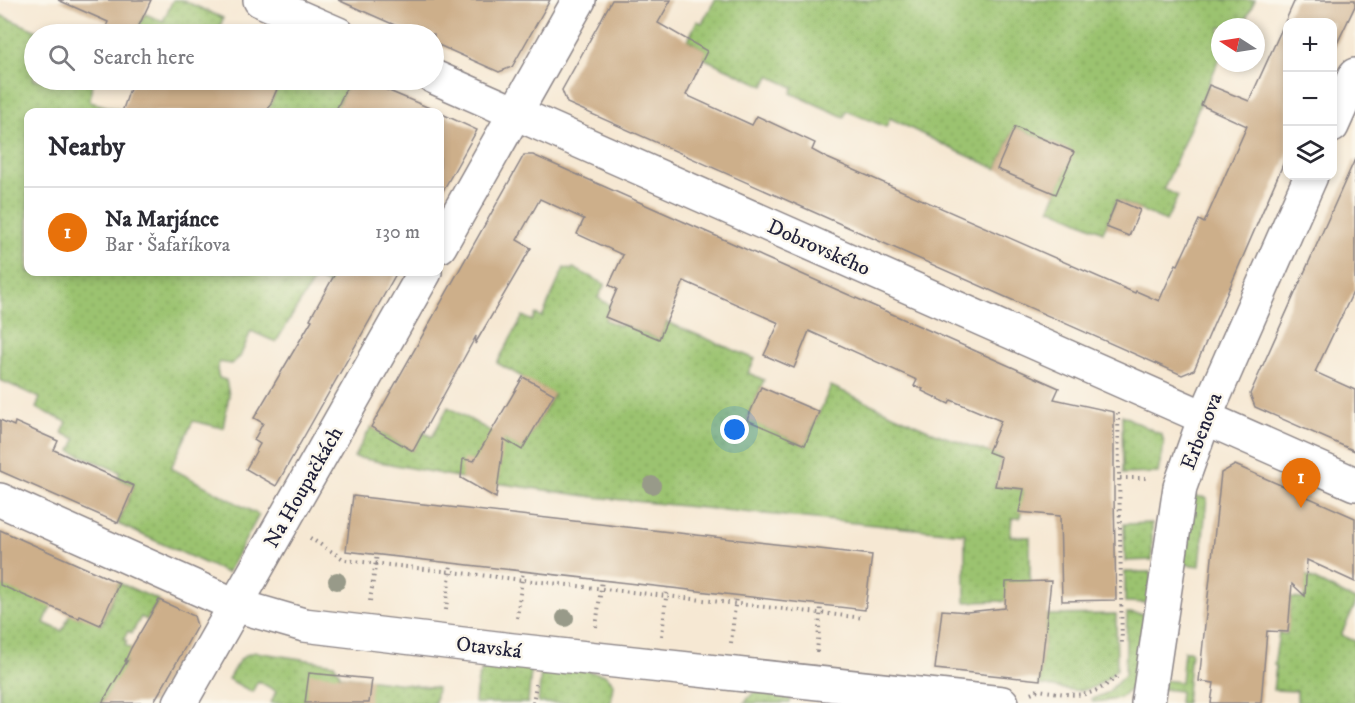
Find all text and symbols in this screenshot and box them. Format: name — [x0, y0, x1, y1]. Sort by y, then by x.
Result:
north arrow — [1211, 18, 1265, 72]
map controls — [1283, 18, 1337, 180]
button: + — [1283, 18, 1337, 72]
search box — [24, 24, 444, 90]
icon: search — [45, 41, 78, 74]
text: Search here — [93, 44, 195, 71]
button: − — [1283, 72, 1337, 126]
button: layers — [1283, 126, 1337, 180]
text: Nearby — [48, 131, 125, 164]
text: Na Marjánce — [105, 206, 219, 233]
street label: Dobrovského — [763, 214, 874, 282]
text: 1 — [64, 220, 71, 245]
text: 130 m — [375, 220, 420, 245]
text: Bar · Šafaříkova — [105, 233, 230, 258]
street label: Erbenova — [1175, 389, 1229, 474]
your location — [720, 415, 749, 444]
street label: Na Houpačkách — [259, 422, 349, 553]
pin: 1 — [1282, 458, 1320, 508]
street label: Otavská — [455, 631, 523, 665]

